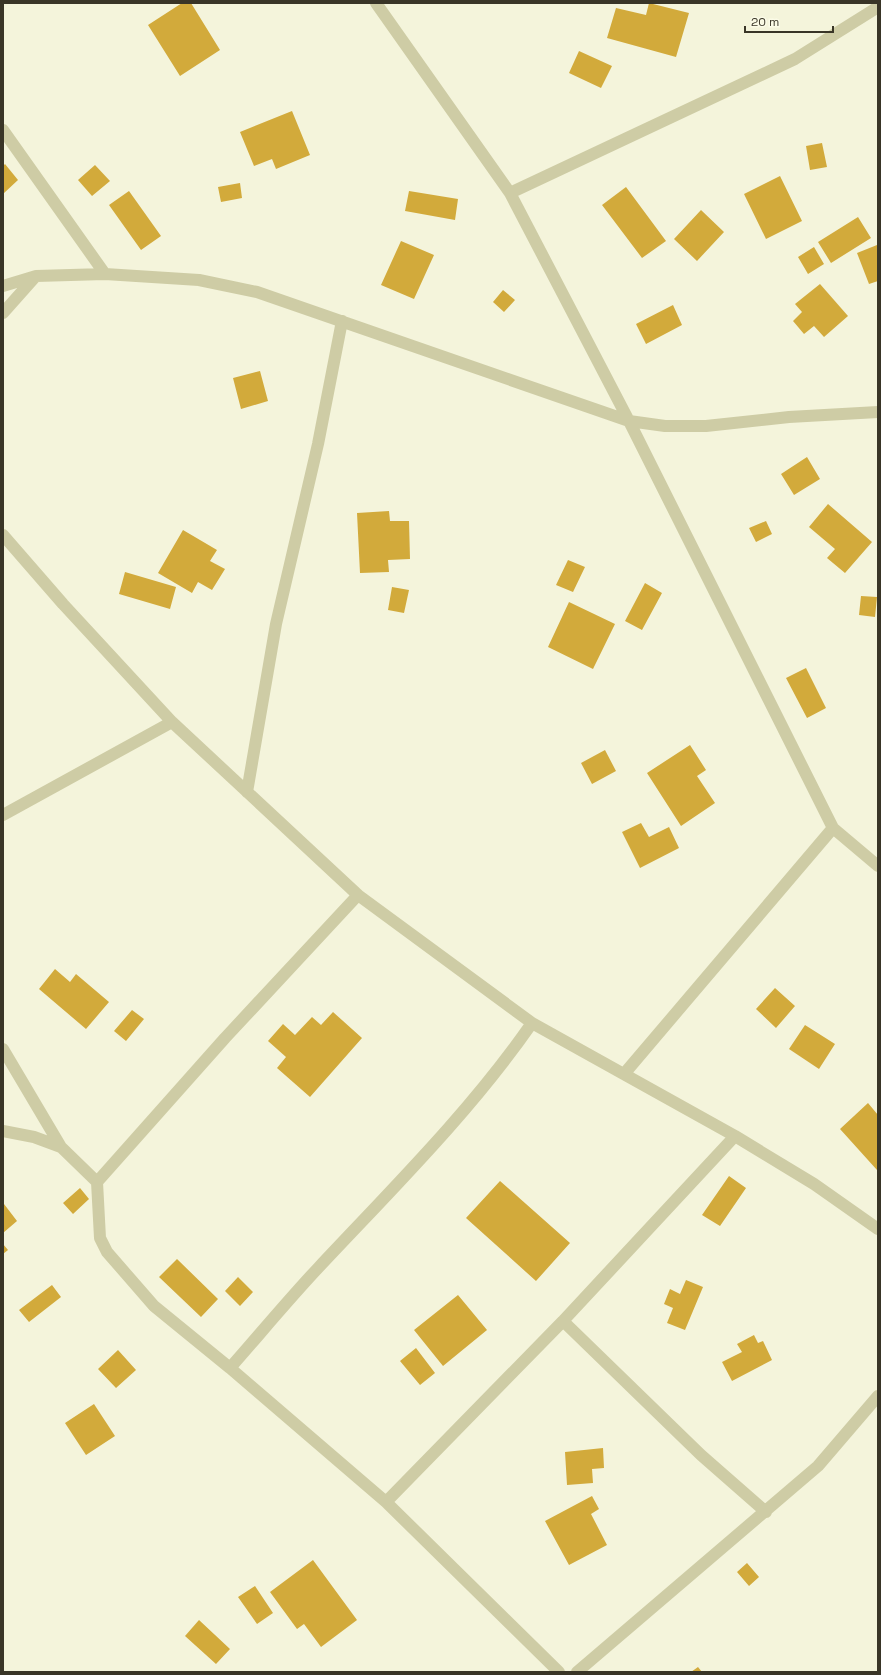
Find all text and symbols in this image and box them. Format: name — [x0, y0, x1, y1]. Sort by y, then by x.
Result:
scale bar — [745, 8, 833, 34]
text: 20 m — [751, 14, 779, 30]

